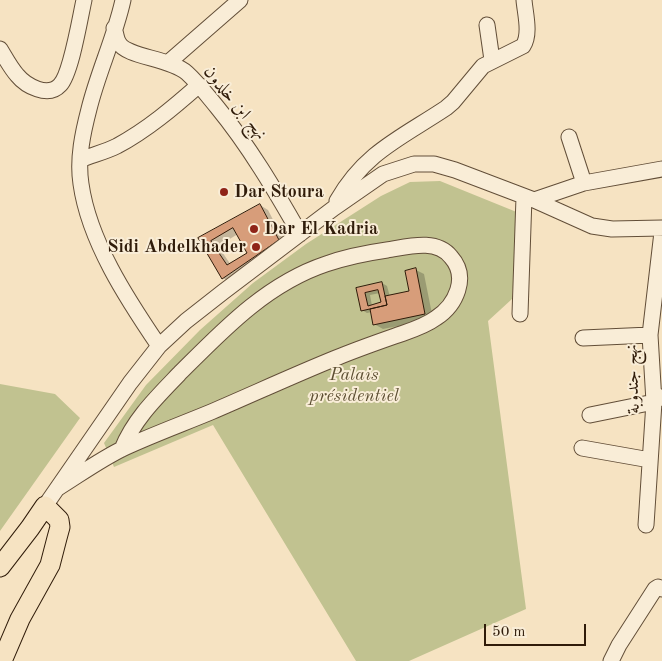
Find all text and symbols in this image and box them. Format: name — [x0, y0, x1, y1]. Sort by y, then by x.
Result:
street label: نهج ابن خلدون — [199, 62, 271, 144]
place label: Dar Stoura — [234, 181, 324, 203]
marker: Dar Stoura — [218, 186, 230, 198]
place label: Dar El Kadria — [264, 218, 378, 240]
marker: Dar El Kadria — [248, 223, 260, 235]
place label: Sidi Abdelkhader — [107, 236, 246, 258]
marker: Sidi Abdelkhader — [250, 241, 262, 253]
street label: نهج جندوبة — [621, 344, 645, 414]
park label: Palais présidentiel — [309, 364, 399, 406]
scale bar — [487, 614, 590, 646]
text: 50 m — [492, 625, 526, 640]

